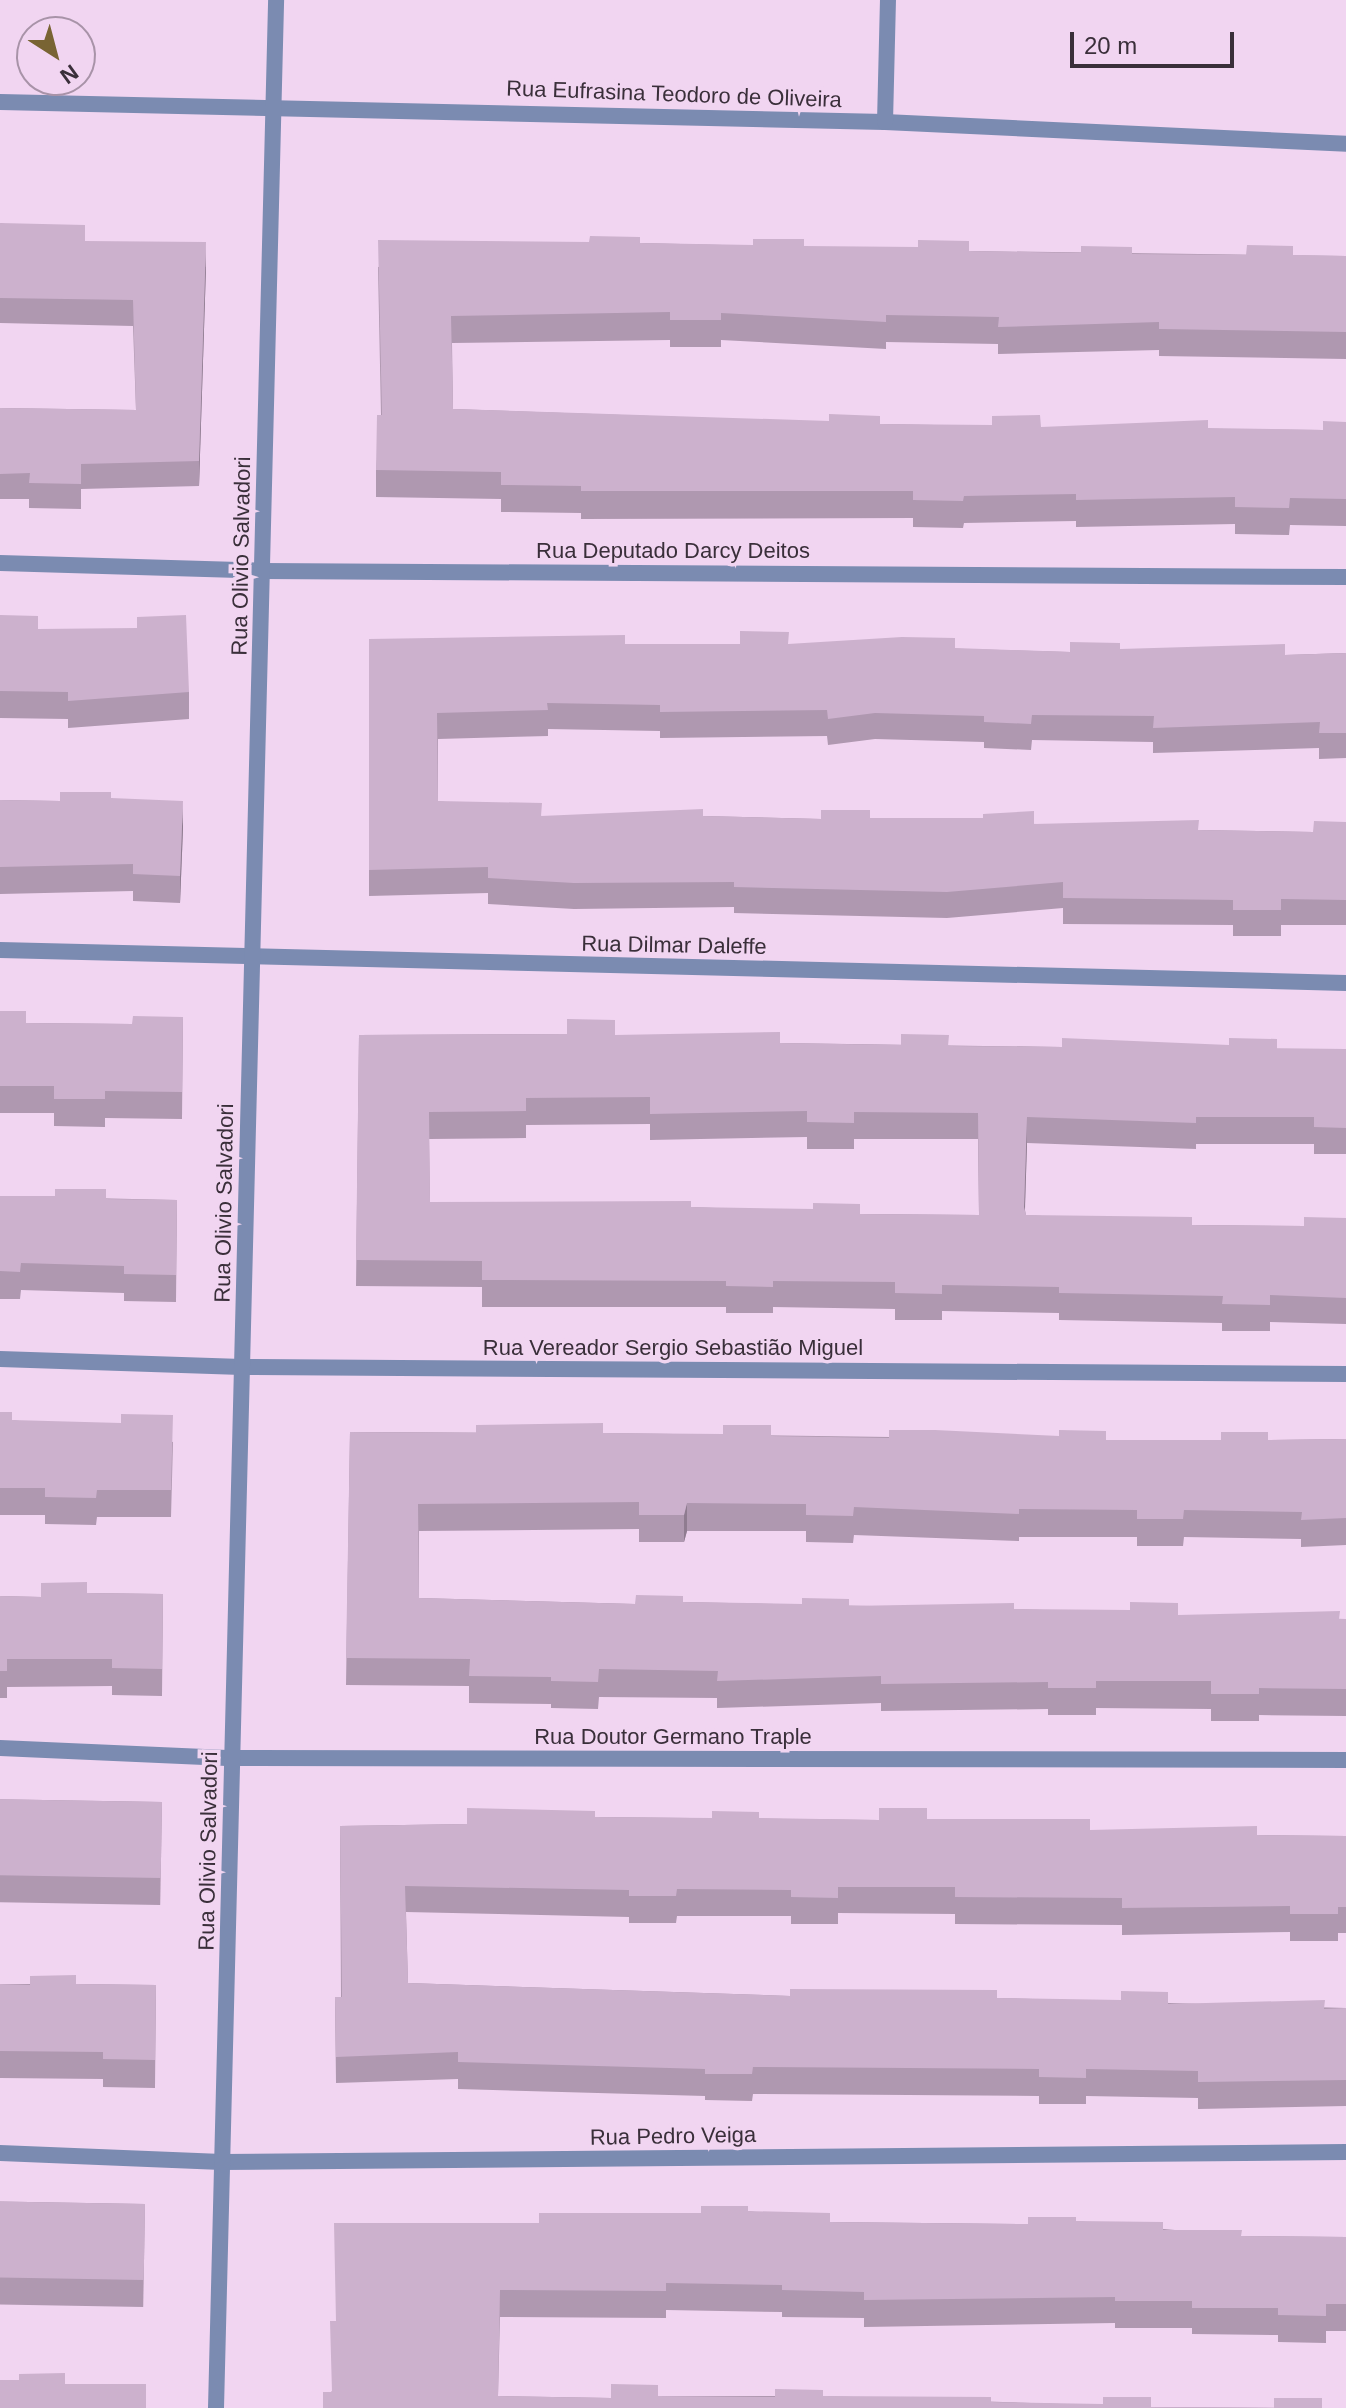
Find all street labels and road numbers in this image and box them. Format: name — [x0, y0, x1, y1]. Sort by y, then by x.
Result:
street label: Rua Eufrasina Teodoro de Oliveira — [505, 75, 843, 113]
street label: Rua Olivio Salvadori — [226, 456, 256, 656]
street label: Rua Deputado Darcy Deitos — [536, 538, 810, 564]
street label: Rua Dilmar Daleffe — [581, 930, 767, 960]
street label: Rua Olivio Salvadori — [209, 1103, 239, 1303]
street label: Rua Vereador Sergio Sebastião Miguel — [483, 1335, 863, 1361]
street label: Rua Doutor Germano Traple — [534, 1724, 812, 1750]
street label: Rua Olivio Salvadori — [193, 1751, 223, 1951]
street label: Rua Pedro Veiga — [590, 2121, 756, 2151]

